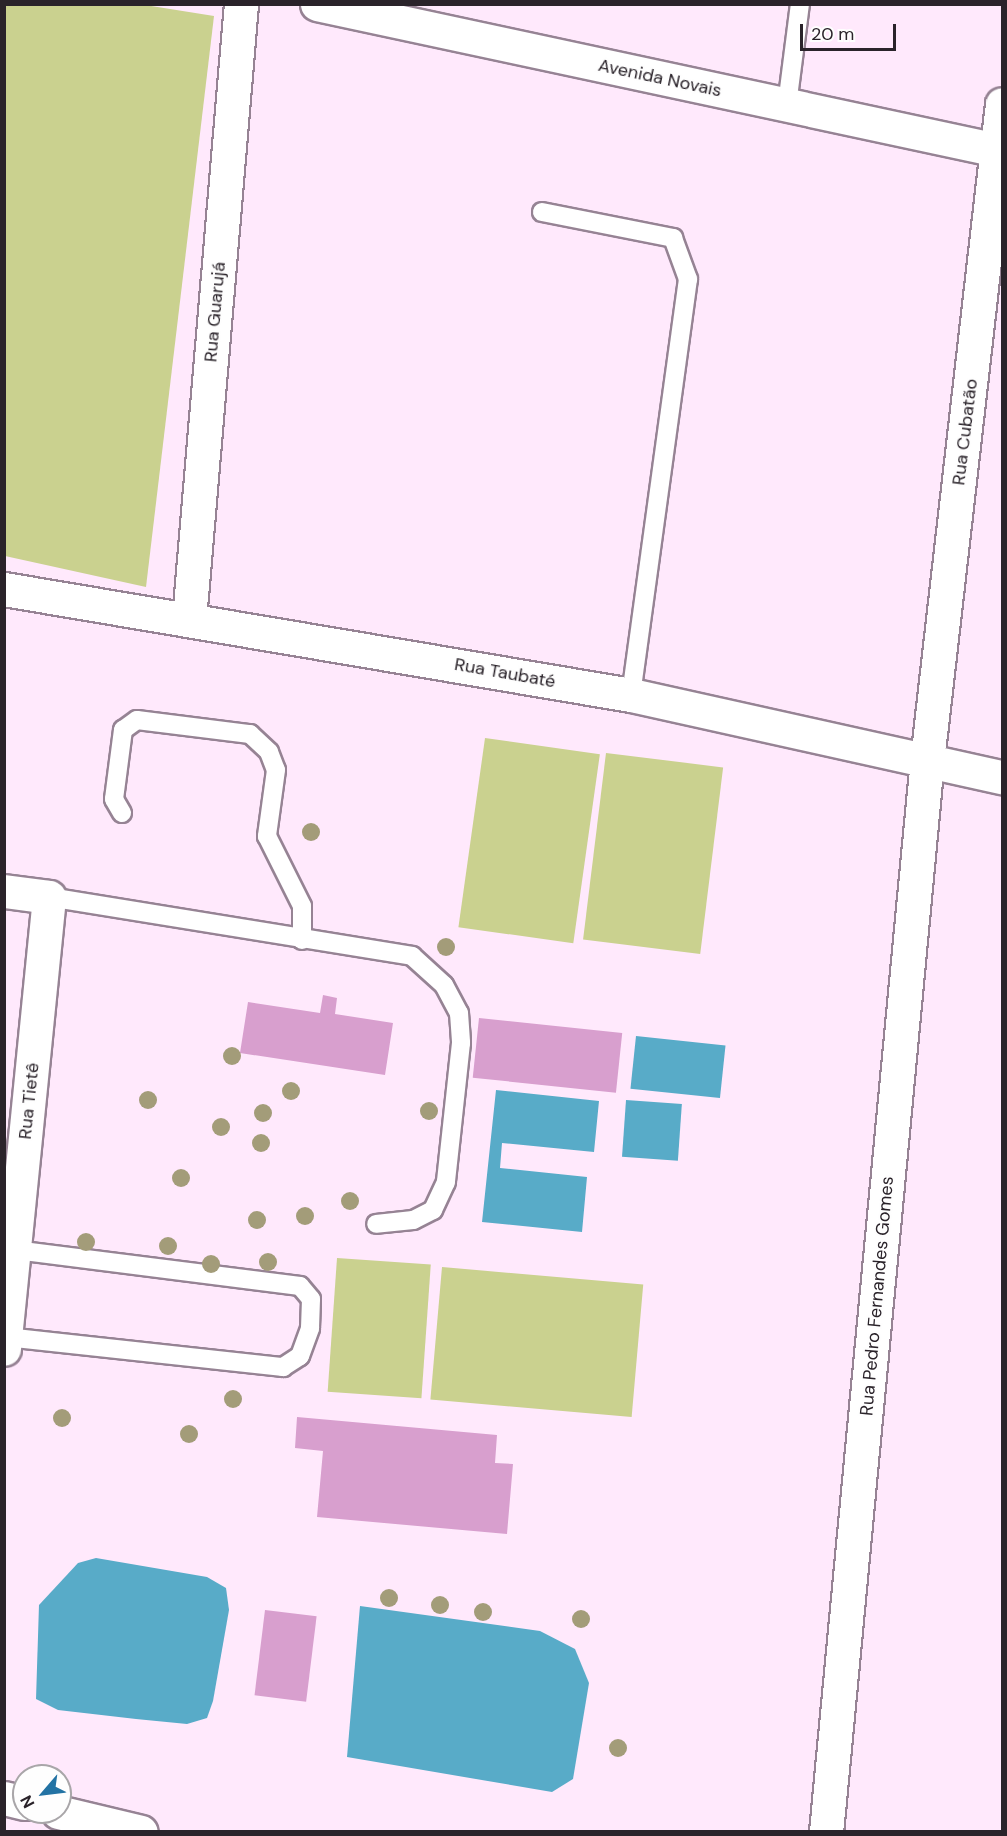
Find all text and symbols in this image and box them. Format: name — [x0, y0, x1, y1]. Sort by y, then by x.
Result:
scale bar — [803, 12, 899, 50]
text: 20 m — [811, 22, 854, 46]
street label: Avenida Novais — [596, 54, 724, 102]
street label: Rua Guarujá — [200, 261, 230, 363]
street label: Rua Cubatão — [948, 378, 982, 486]
street label: Rua Taubaté — [453, 653, 557, 693]
street label: Rua Tietê — [14, 1062, 44, 1140]
street label: Rua Pedro Fernandes Gomes — [856, 1175, 898, 1417]
north arrow — [12, 1764, 72, 1824]
text: N — [15, 1792, 39, 1812]

